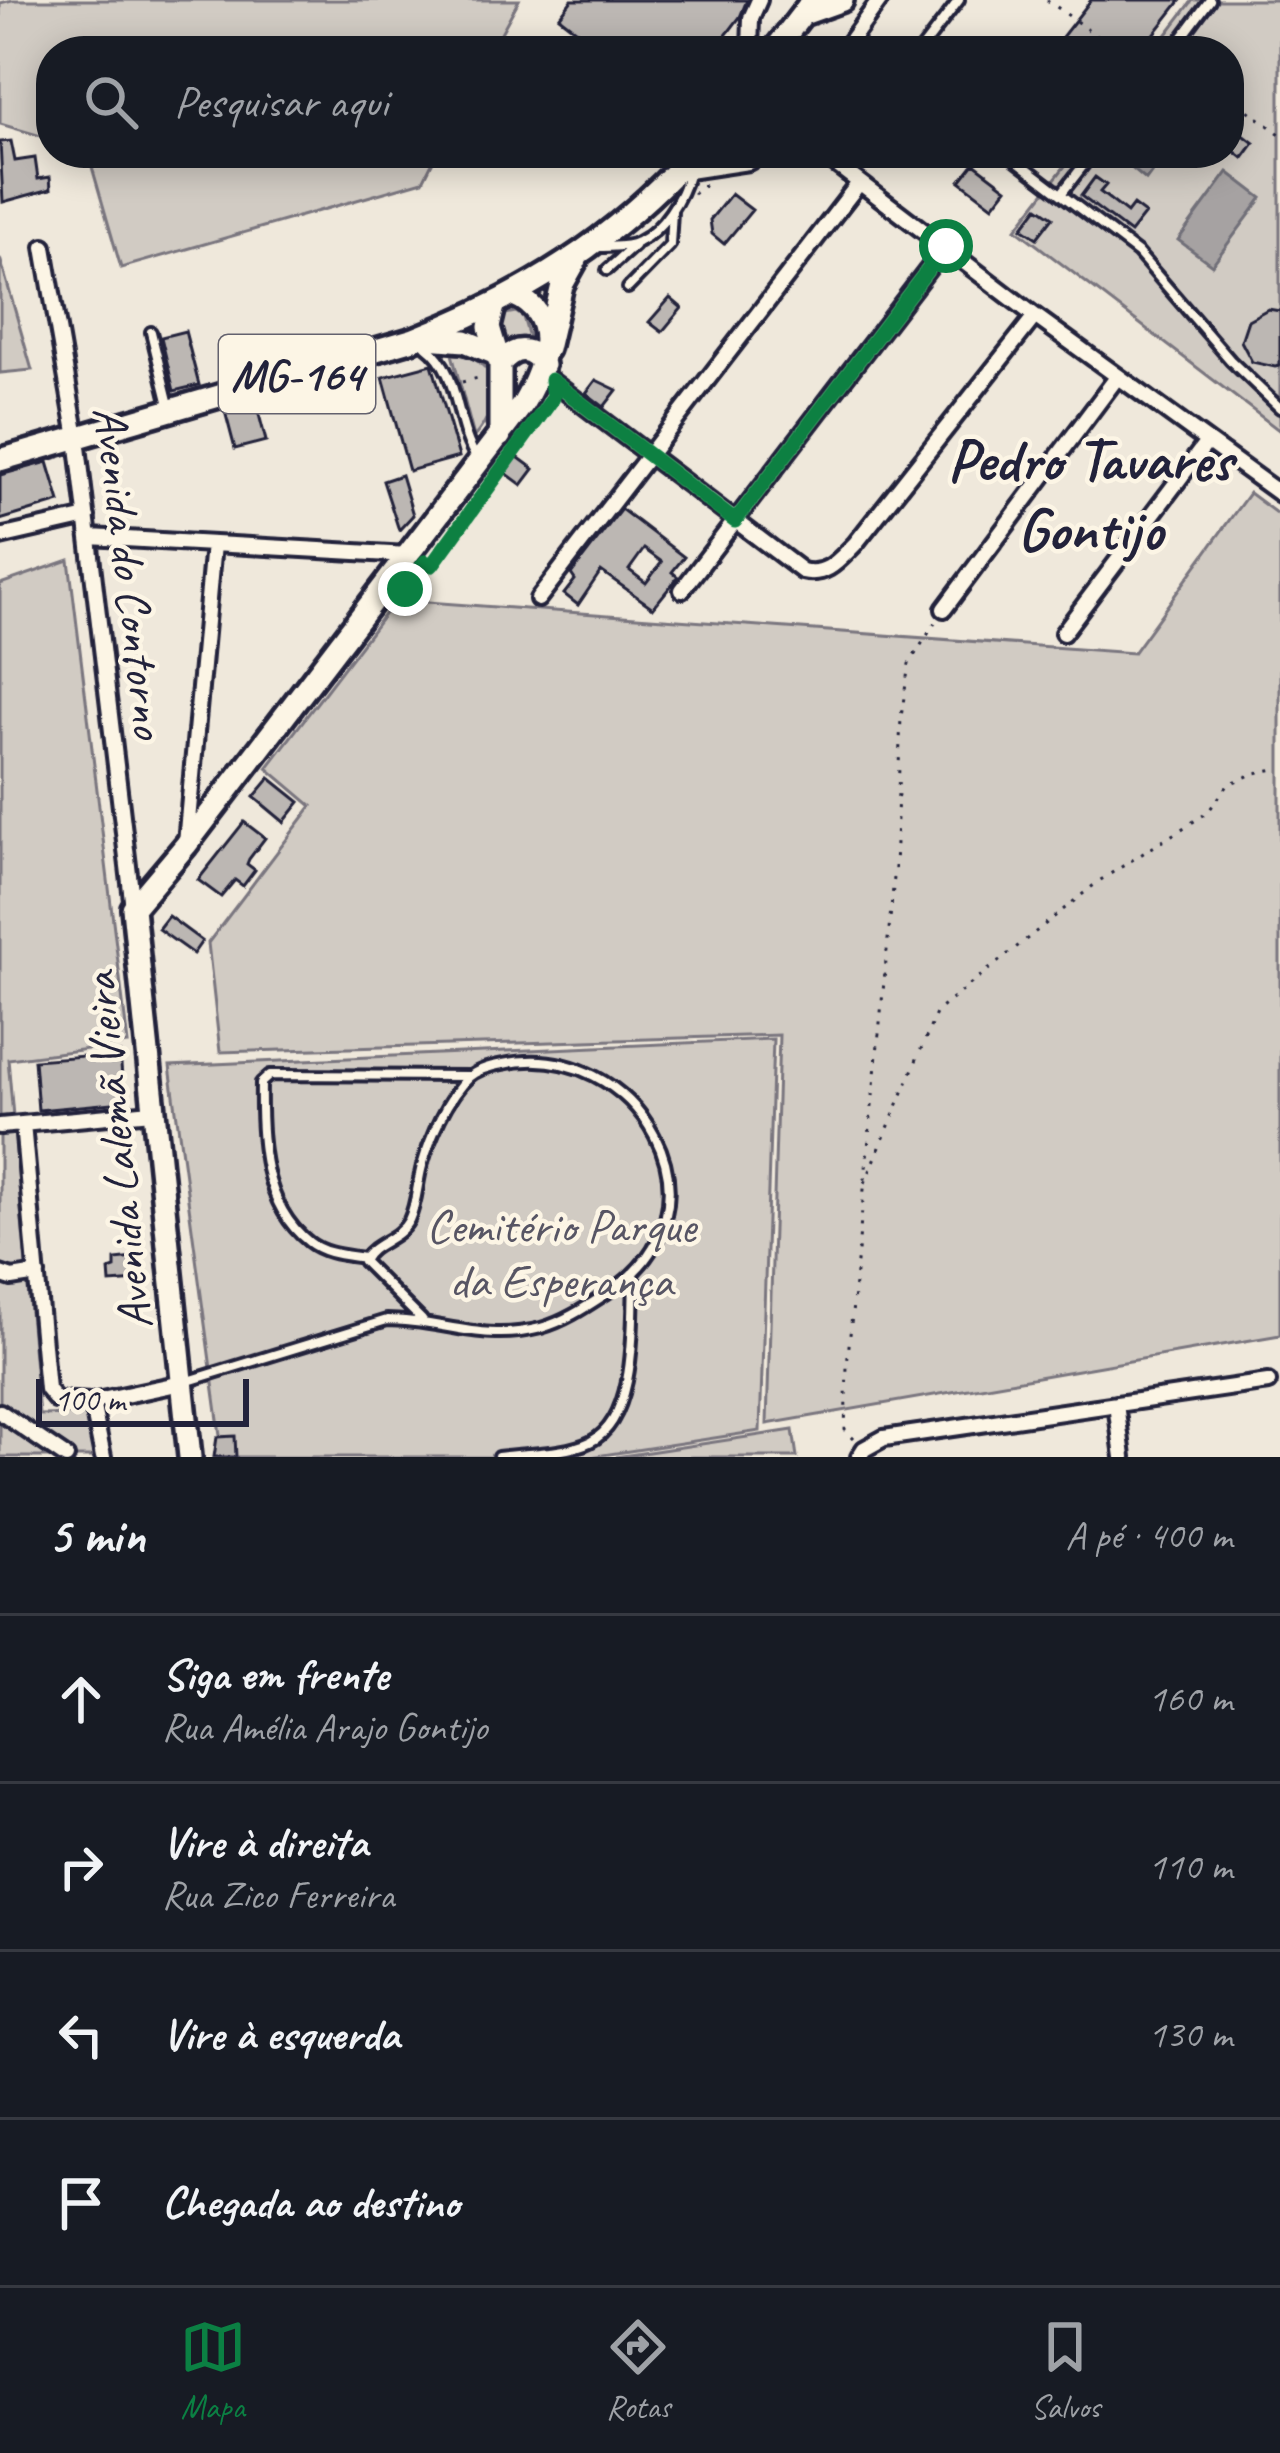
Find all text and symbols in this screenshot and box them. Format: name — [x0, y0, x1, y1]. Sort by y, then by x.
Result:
search box — [36, 36, 1244, 168]
icon: search — [78, 69, 144, 135]
text: Pesquisar aqui — [174, 74, 388, 131]
route start — [919, 219, 973, 273]
road number: MG-164 — [219, 335, 375, 413]
street label: Avenida do Contorno — [80, 403, 180, 744]
district label: Pedro Tavares Gontijo — [948, 422, 1238, 567]
route end — [378, 562, 432, 616]
street label: Avenida Lalemã Vieira — [68, 967, 166, 1332]
park label: Cemitério Parque da Esperança — [426, 1196, 699, 1311]
scale bar — [36, 1373, 249, 1426]
text: 100 m — [54, 1379, 125, 1421]
text: 5 min — [48, 1503, 145, 1567]
text: A pé · 400 m — [1065, 1511, 1232, 1560]
text: Siga em frente — [162, 1646, 389, 1703]
icon: ahead — [48, 1666, 114, 1732]
text: 160 m — [1148, 1674, 1232, 1723]
text: Rua Amélia Arajo Gontijo — [162, 1703, 487, 1752]
text: Vire à direita — [162, 1814, 367, 1871]
icon: right — [48, 1834, 114, 1900]
text: 110 m — [1148, 1842, 1232, 1891]
text: Rua Zico Ferreira — [162, 1871, 394, 1920]
icon: left — [48, 2002, 114, 2068]
text: Vire à esquerda — [162, 2006, 399, 2063]
text: 130 m — [1148, 2010, 1232, 2059]
icon: arrive — [48, 2170, 114, 2236]
text: Chegada ao destino — [162, 2174, 459, 2231]
tab: Mapa — [180, 2314, 246, 2428]
tab: Rotas — [605, 2314, 671, 2428]
tab: Salvos — [1031, 2314, 1100, 2428]

